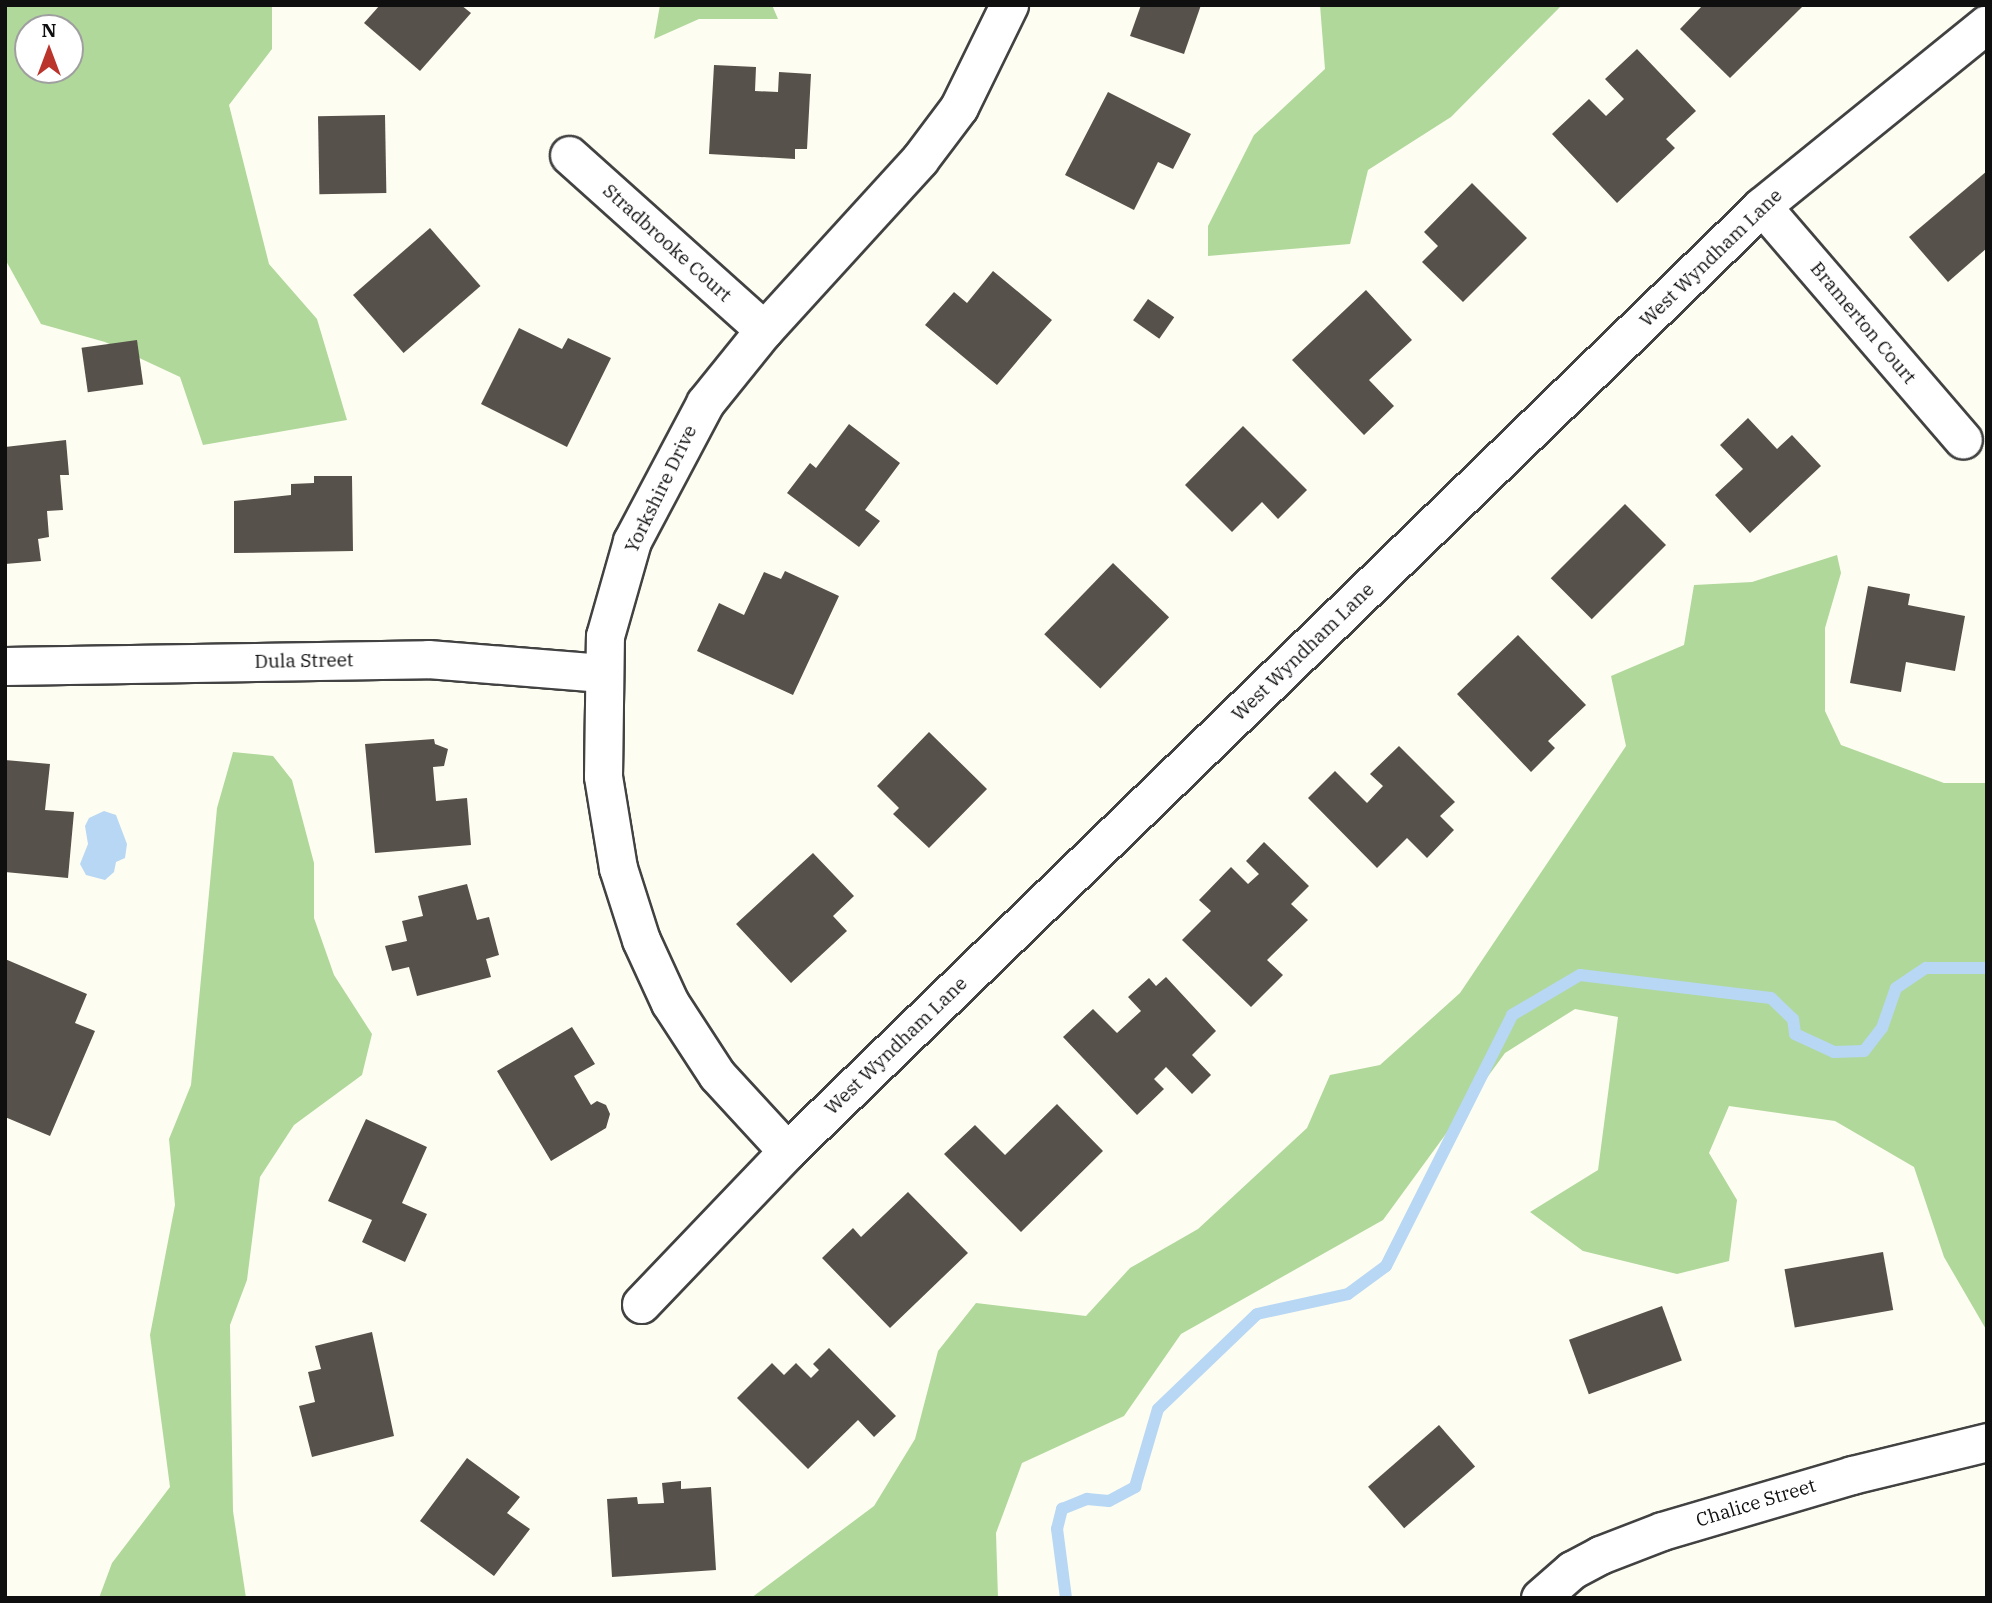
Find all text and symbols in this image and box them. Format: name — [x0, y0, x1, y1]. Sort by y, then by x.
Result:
north arrow — [14, 14, 84, 84]
text: N — [41, 18, 57, 42]
street label: Stradbrooke Court — [598, 179, 736, 307]
street label: West Wyndham Lane — [1635, 184, 1787, 332]
street label: Bramerton Court — [1805, 257, 1921, 389]
street label: Yorkshire Drive — [620, 422, 702, 556]
street label: West Wyndham Lane — [1227, 578, 1379, 726]
street label: Dula Street — [254, 649, 354, 673]
street label: West Wyndham Lane — [820, 972, 972, 1120]
street label: Chalice Street — [1693, 1474, 1819, 1532]

